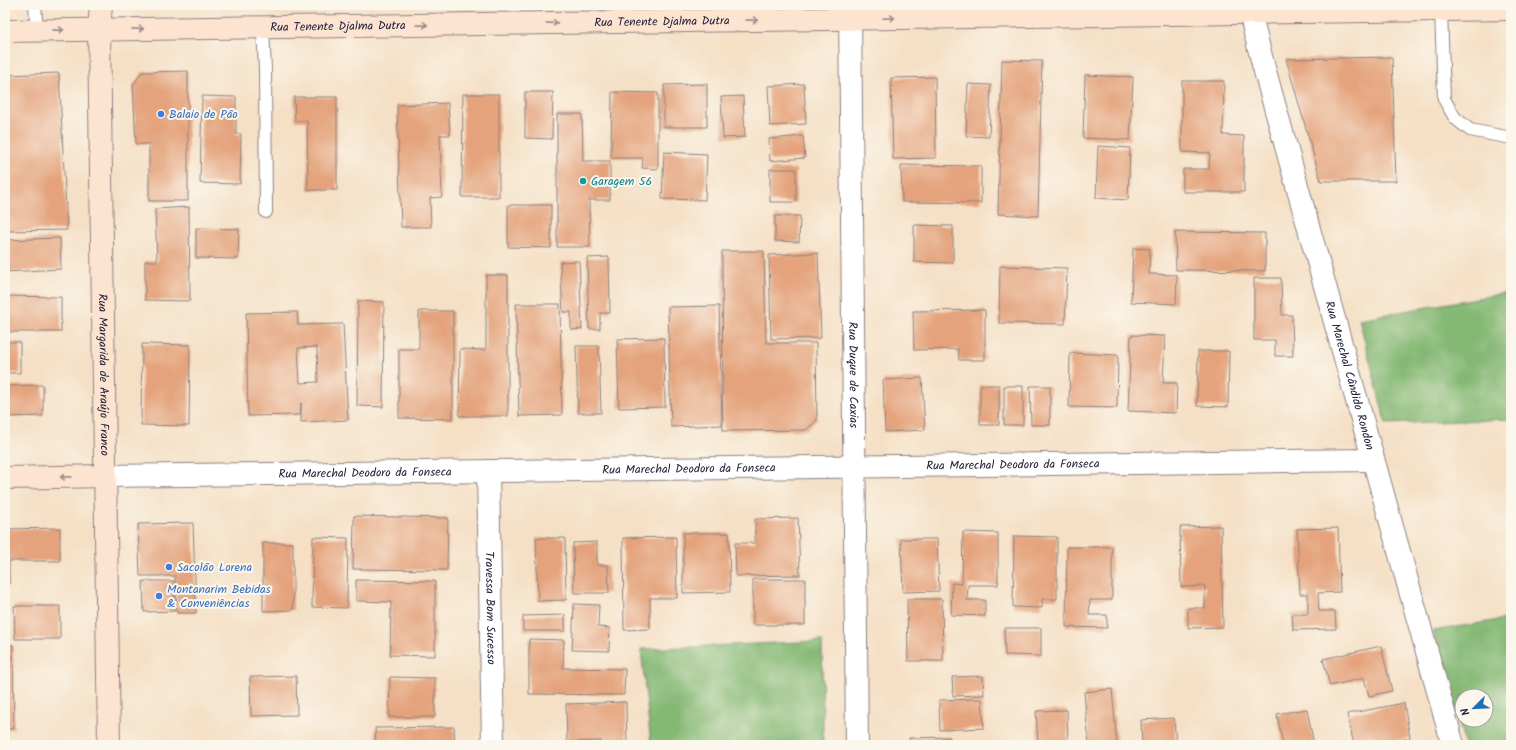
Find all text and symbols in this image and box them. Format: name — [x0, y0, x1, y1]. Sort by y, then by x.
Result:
street label: Rua Tenente Djalma Dutra — [594, 11, 730, 32]
one-way arrow — [882, 15, 895, 22]
street label: Rua Tenente Djalma Dutra — [270, 16, 406, 37]
one-way arrow — [745, 16, 758, 24]
one-way arrow — [545, 19, 558, 27]
one-way arrow — [415, 21, 428, 29]
one-way arrow — [131, 25, 144, 33]
one-way arrow — [51, 27, 64, 34]
place label: Balaio de Pão — [169, 105, 238, 124]
marker: Balaio de Pão — [156, 109, 166, 119]
place label: Garagem 56 — [591, 172, 652, 191]
marker: Garagem 56 — [578, 176, 588, 186]
street label: Rua Margarida de Araújo Franco — [93, 294, 114, 456]
street label: Rua Marechal Cândido Rondon — [1320, 299, 1380, 452]
street label: Rua Duque de Caxias — [843, 322, 864, 428]
street label: Rua Marechal Deodoro da Fonseca — [926, 454, 1100, 475]
street label: Rua Marechal Deodoro da Fonseca — [602, 458, 776, 479]
street label: Rua Marechal Deodoro da Fonseca — [278, 462, 452, 483]
one-way arrow — [60, 473, 73, 481]
street label: Travessa Bom Sucesso — [480, 551, 501, 665]
place label: Sacolão Lorena — [177, 558, 252, 577]
marker: Sacolão Lorena — [164, 562, 174, 572]
place label: Montanarim Bebidas & Conveniências — [167, 580, 271, 613]
marker: Montanarim Bebidas & Conveniências — [154, 591, 164, 601]
north arrow — [1454, 688, 1494, 728]
text: N — [1456, 705, 1475, 718]

